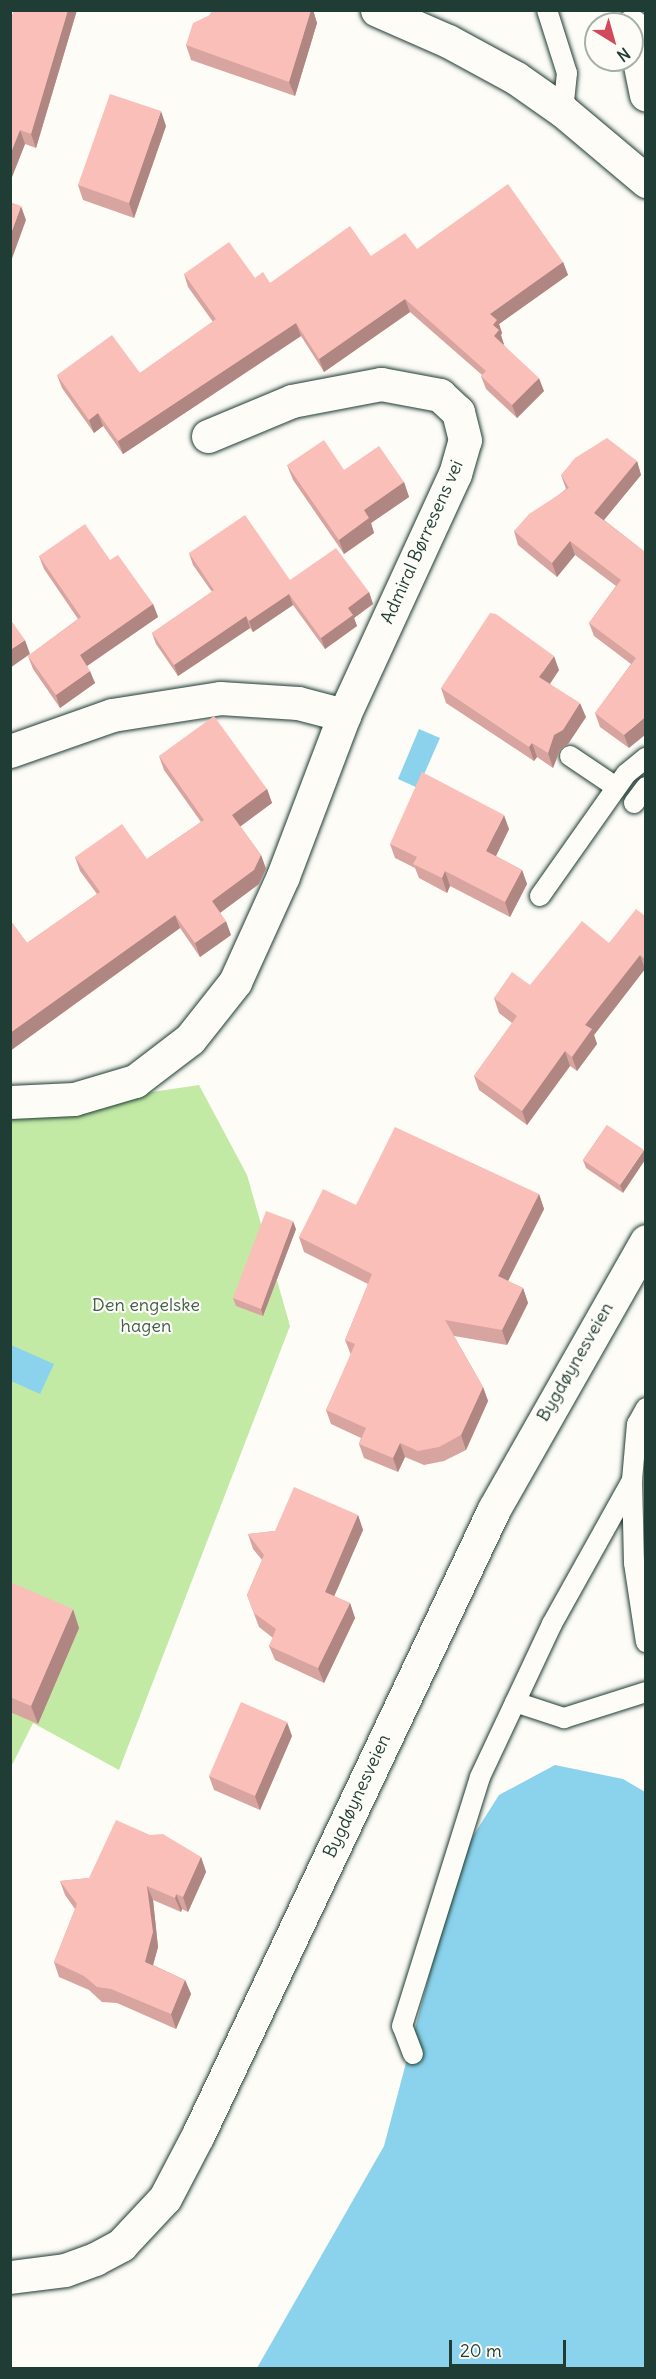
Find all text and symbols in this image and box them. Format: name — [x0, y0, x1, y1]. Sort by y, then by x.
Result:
north arrow — [584, 12, 644, 72]
text: N — [613, 43, 634, 66]
street label: Admiral Børresens vei — [376, 457, 468, 627]
park label: Den engelske hagen — [92, 1295, 200, 1338]
street label: Bygdøynesveien — [532, 1299, 618, 1425]
street label: Bygdøynesveien — [319, 1731, 395, 1861]
scale bar — [452, 2328, 569, 2366]
text: 20 m — [460, 2339, 502, 2362]

